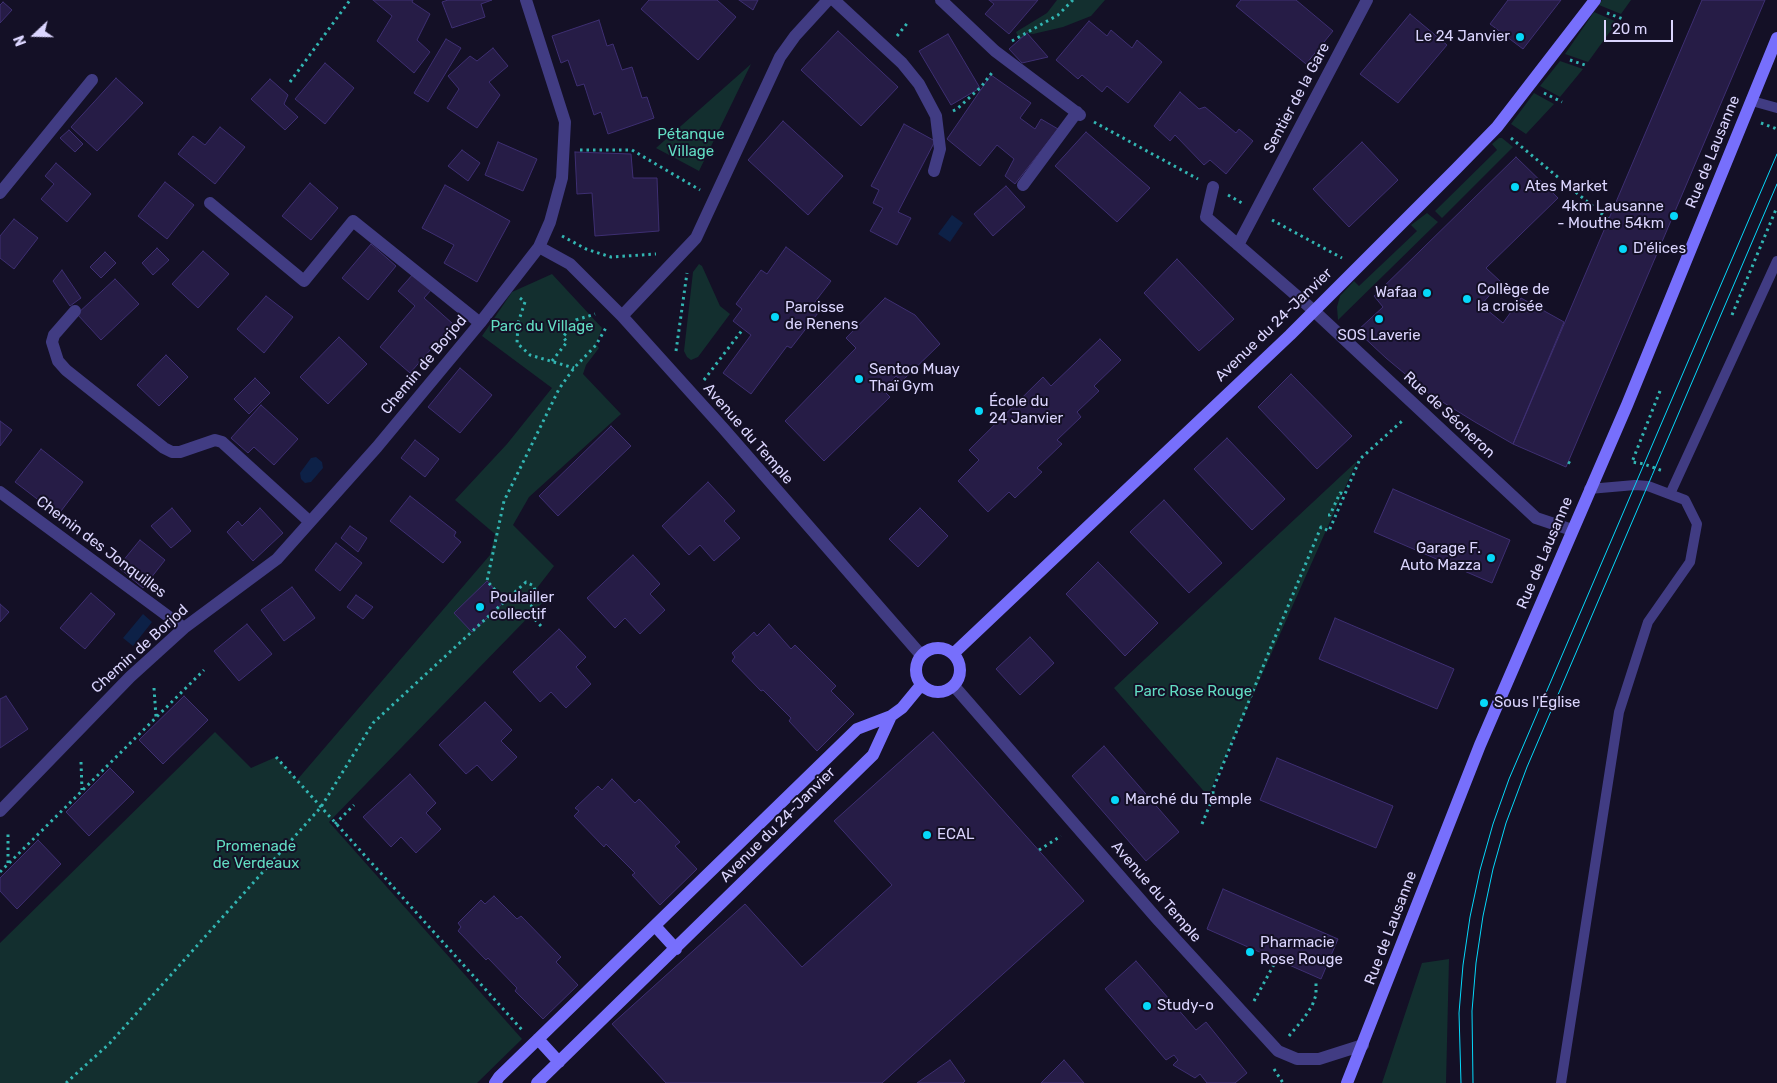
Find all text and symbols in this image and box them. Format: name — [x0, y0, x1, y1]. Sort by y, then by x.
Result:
north arrow — [10, 10, 60, 60]
scale bar — [1607, 10, 1676, 42]
text: 20 m — [1612, 20, 1647, 38]
place label: Le 24 Janvier — [1415, 28, 1510, 46]
marker: Le 24 Janvier — [1514, 31, 1526, 43]
text: N — [11, 33, 30, 48]
street label: Sentier de la Gare — [1260, 39, 1334, 157]
street label: Rue de Lausanne — [1682, 93, 1744, 211]
park label: Pétanque Village — [657, 126, 725, 161]
place label: Ates Market — [1525, 178, 1608, 196]
marker: Ates Market — [1509, 181, 1521, 193]
place label: 4km Lausanne - Mouthe 54km — [1557, 198, 1664, 233]
marker: 4km Lausanne - Mouthe 54km — [1668, 210, 1680, 222]
place label: D'élices — [1633, 240, 1686, 258]
marker: D'élices — [1617, 243, 1629, 255]
street label: Avenue du 24-Janvier — [1212, 265, 1336, 385]
place label: Collège de la croisée — [1477, 281, 1550, 316]
place label: Wafaa — [1375, 284, 1417, 302]
marker: Wafaa — [1421, 287, 1433, 299]
marker: Collège de la croisée — [1461, 293, 1473, 305]
place label: Paroisse de Renens — [785, 299, 858, 334]
marker: Paroisse de Renens — [769, 311, 781, 323]
street label: Chemin de Borjod — [377, 312, 471, 418]
marker: SOS Laverie — [1373, 313, 1385, 325]
park label: Parc du Village — [490, 318, 594, 336]
place label: SOS Laverie — [1337, 327, 1421, 345]
place label: Sentoo Muay Thaï Gym — [869, 361, 960, 396]
street label: Rue de Sécheron — [1399, 368, 1499, 462]
marker: Sentoo Muay Thaï Gym — [853, 373, 865, 385]
street label: Avenue du Temple — [699, 380, 797, 488]
place label: École du 24 Janvier — [989, 393, 1063, 428]
marker: École du 24 Janvier — [973, 405, 985, 417]
street label: Chemin des Jonquilles — [32, 492, 170, 602]
street label: Rue de Lausanne — [1513, 494, 1577, 612]
place label: Garage F. Auto Mazza — [1400, 540, 1481, 575]
marker: Garage F. Auto Mazza — [1485, 552, 1497, 564]
place label: Poulailler collectif — [490, 589, 554, 624]
street label: Chemin de Borjod — [88, 601, 192, 697]
marker: Poulailler collectif — [474, 601, 486, 613]
park label: Parc Rose Rouge — [1134, 683, 1252, 701]
place label: Sous l'Église — [1494, 694, 1580, 712]
marker: Sous l'Église — [1478, 697, 1490, 709]
street label: Avenue du 24-Janvier — [717, 764, 839, 886]
place label: Marché du Temple — [1125, 791, 1252, 809]
marker: Marché du Temple — [1109, 794, 1121, 806]
place label: ECAL — [937, 826, 974, 844]
marker: ECAL — [921, 829, 933, 841]
park label: Promenade de Verdeaux — [213, 838, 299, 873]
street label: Avenue du Temple — [1107, 838, 1205, 946]
street label: Rue de Lausanne — [1361, 869, 1421, 987]
place label: Pharmacie Rose Rouge — [1260, 934, 1343, 969]
marker: Pharmacie Rose Rouge — [1244, 946, 1256, 958]
place label: Study-o — [1157, 997, 1214, 1015]
marker: Study-o — [1141, 1000, 1153, 1012]

